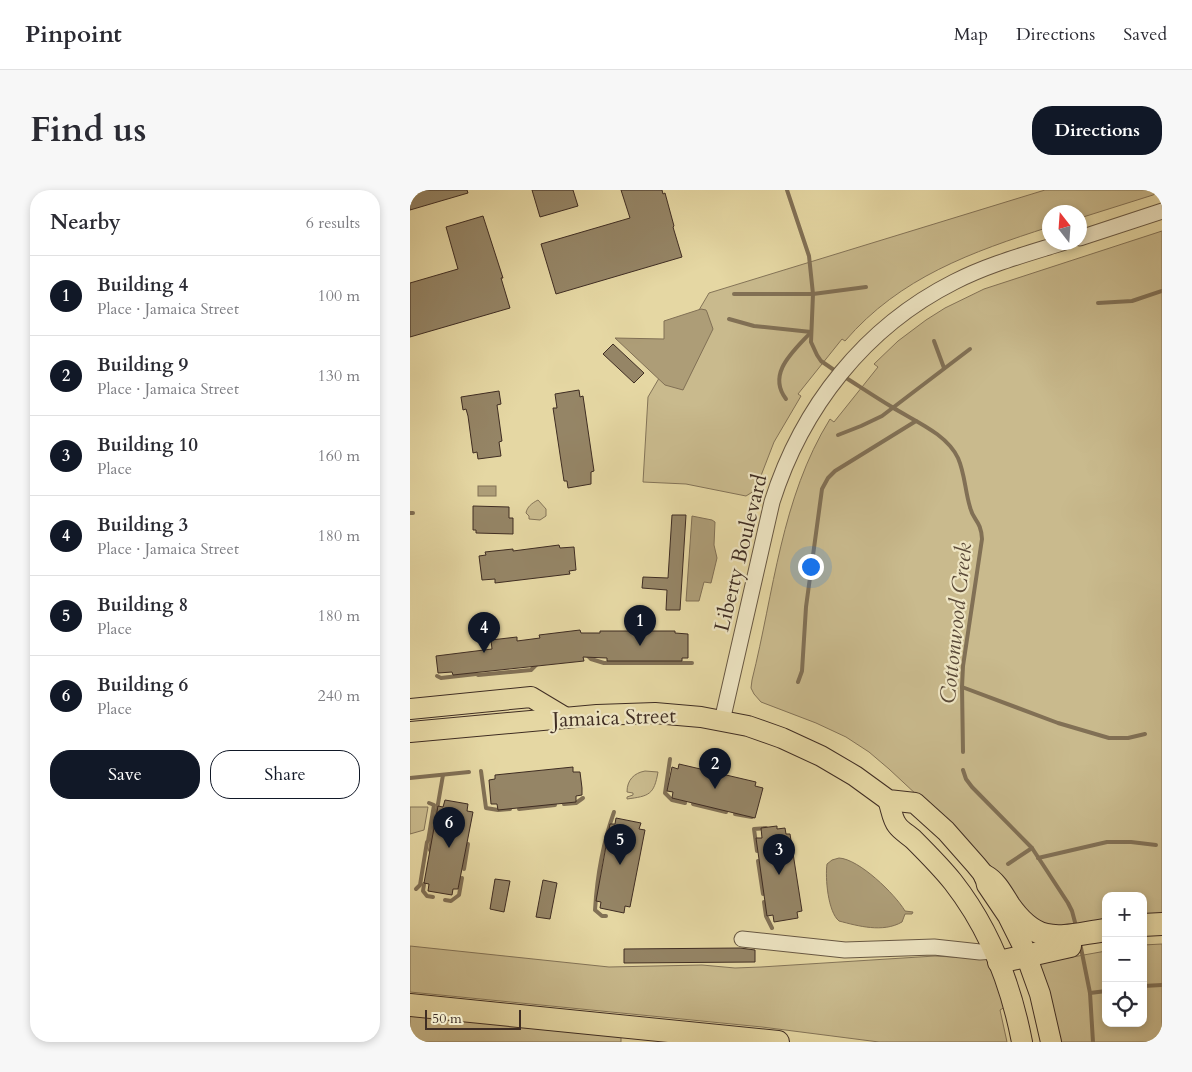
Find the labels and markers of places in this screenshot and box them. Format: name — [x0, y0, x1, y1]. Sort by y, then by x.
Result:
pin: 1 — [624, 605, 656, 646]
pin: 4 — [468, 612, 500, 653]
pin: 2 — [699, 748, 731, 789]
pin: 6 — [433, 807, 465, 848]
pin: 5 — [604, 824, 636, 865]
pin: 3 — [763, 834, 795, 875]

